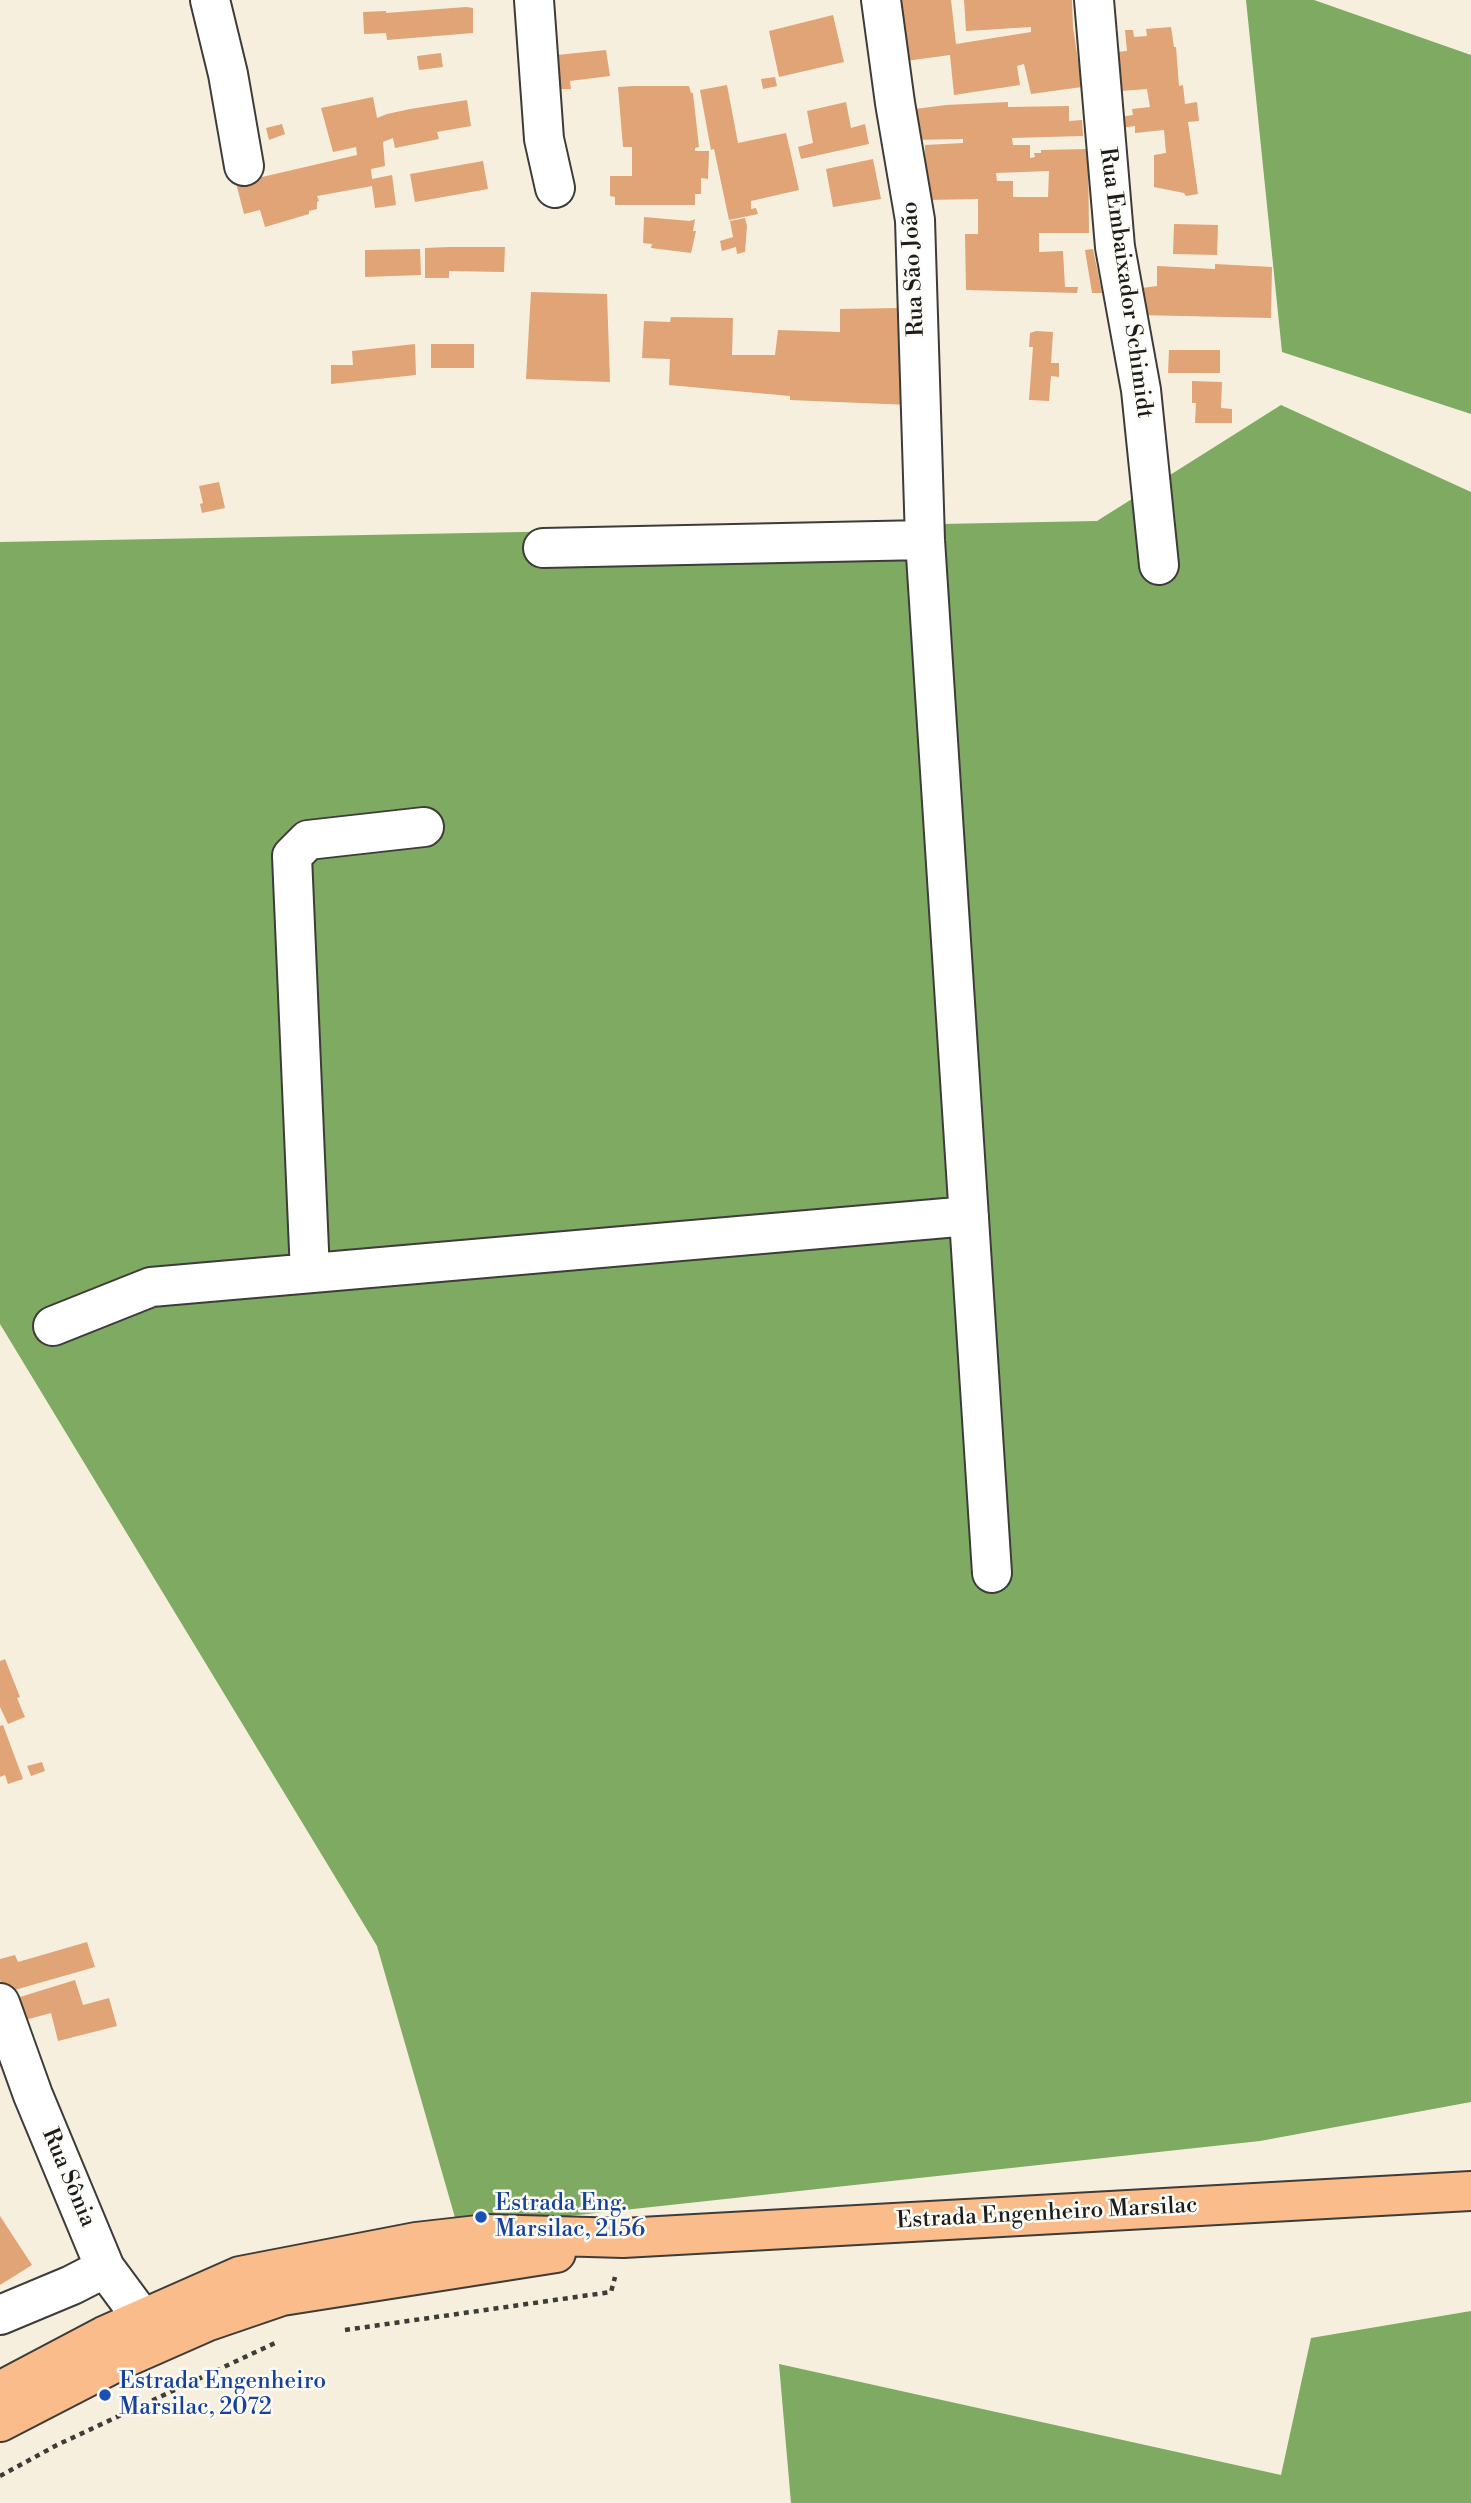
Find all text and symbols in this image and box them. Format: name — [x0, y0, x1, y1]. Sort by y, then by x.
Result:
street label: Rua Embaixador Schimidt — [1092, 146, 1158, 420]
street label: Rua São João — [897, 201, 931, 337]
street label: Rua Sônia — [35, 2125, 101, 2231]
place label: Estrada Eng. Marsilac, 2156 — [495, 2190, 645, 2244]
street label: Estrada Engenheiro Marsilac — [896, 2192, 1198, 2236]
marker: Estrada Eng. Marsilac, 2156 — [473, 2209, 489, 2225]
place label: Estrada Engenheiro Marsilac, 2072 — [119, 2368, 326, 2422]
marker: Estrada Engenheiro Marsilac, 2072 — [97, 2387, 113, 2403]

